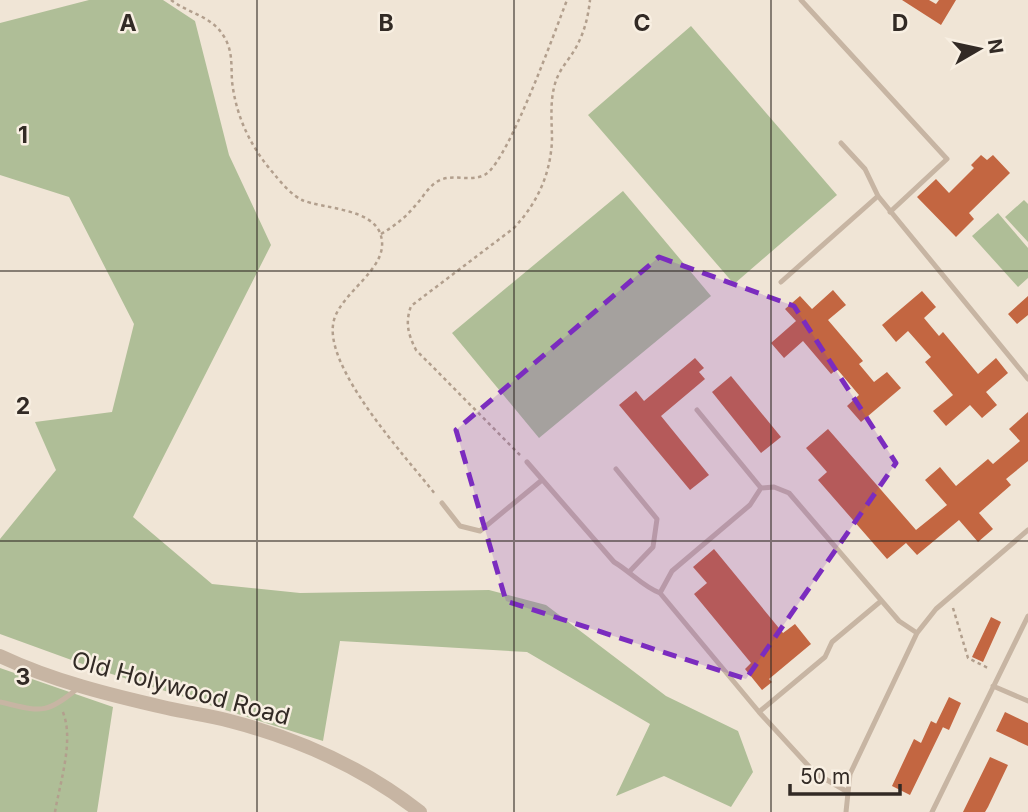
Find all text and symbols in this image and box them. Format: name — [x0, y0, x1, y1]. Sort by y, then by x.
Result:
text: A — [119, 9, 137, 37]
text: B — [378, 9, 394, 37]
text: C — [633, 9, 651, 37]
text: D — [892, 9, 908, 37]
north arrow — [944, 14, 1014, 84]
text: N — [983, 37, 1008, 55]
text: 1 — [18, 121, 28, 149]
text: 2 — [16, 392, 30, 420]
street label: Old Holywood Road — [69, 645, 293, 731]
text: 3 — [16, 663, 30, 691]
scale bar — [790, 752, 900, 796]
text: 50 m — [800, 764, 850, 789]

